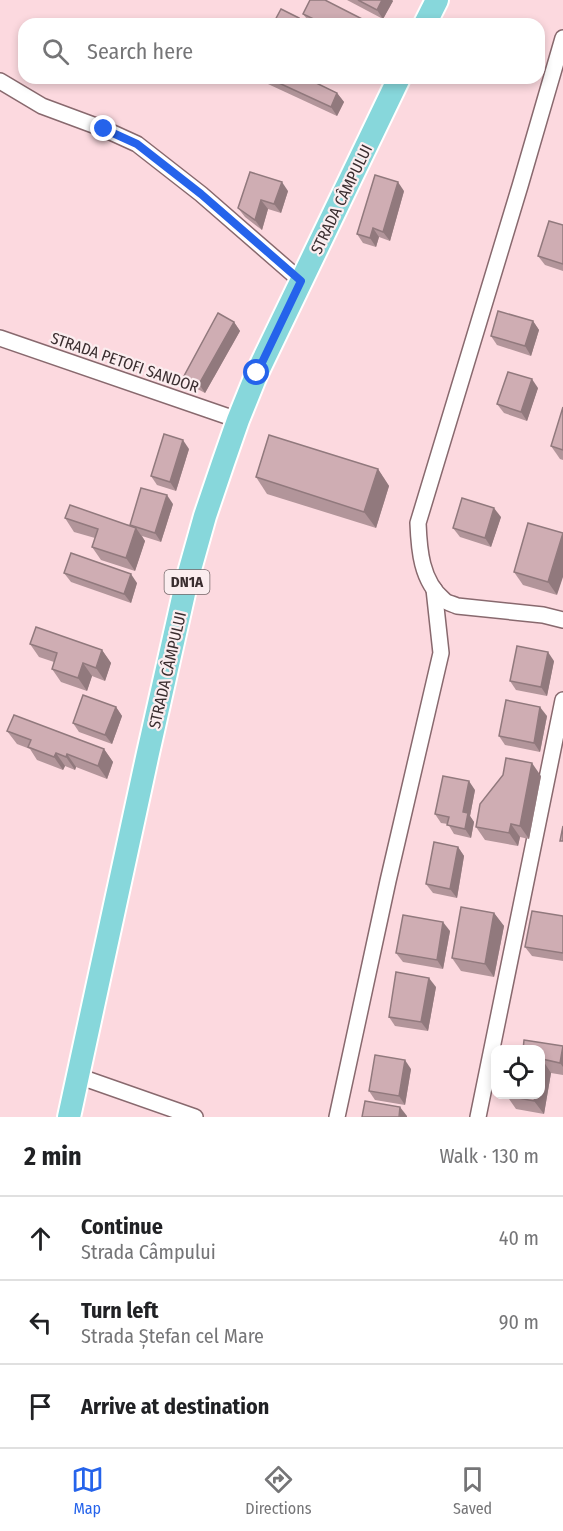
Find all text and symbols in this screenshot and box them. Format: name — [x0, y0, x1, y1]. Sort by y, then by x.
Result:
search box — [18, 18, 545, 84]
icon: search — [39, 35, 72, 68]
text: Search here — [87, 38, 193, 65]
route end — [90, 115, 116, 141]
street label: STRADA CÂMPULUI — [307, 141, 376, 257]
street label: STRADA PETOFI SANDOR — [48, 328, 202, 397]
route start — [243, 359, 269, 385]
road number: DN1A — [164, 570, 210, 594]
street label: STRADA CÂMPULUI — [145, 610, 190, 730]
map controls — [491, 1045, 545, 1099]
button: locate — [491, 1045, 545, 1099]
text: 2 min — [24, 1141, 82, 1172]
text: Walk · 130 m — [439, 1144, 539, 1168]
text: Continue — [81, 1213, 163, 1240]
icon: ahead — [24, 1222, 57, 1255]
text: 40 m — [499, 1226, 539, 1250]
text: Strada Câmpului — [81, 1240, 216, 1264]
text: Turn left — [81, 1297, 159, 1324]
icon: left — [24, 1306, 57, 1339]
text: 90 m — [499, 1310, 539, 1334]
text: Strada Ștefan cel Mare — [81, 1324, 264, 1348]
icon: arrive — [24, 1390, 57, 1423]
text: Arrive at destination — [81, 1393, 269, 1420]
tab: Map — [71, 1463, 104, 1518]
tab: Directions — [245, 1463, 312, 1518]
tab: Saved — [453, 1463, 492, 1518]

